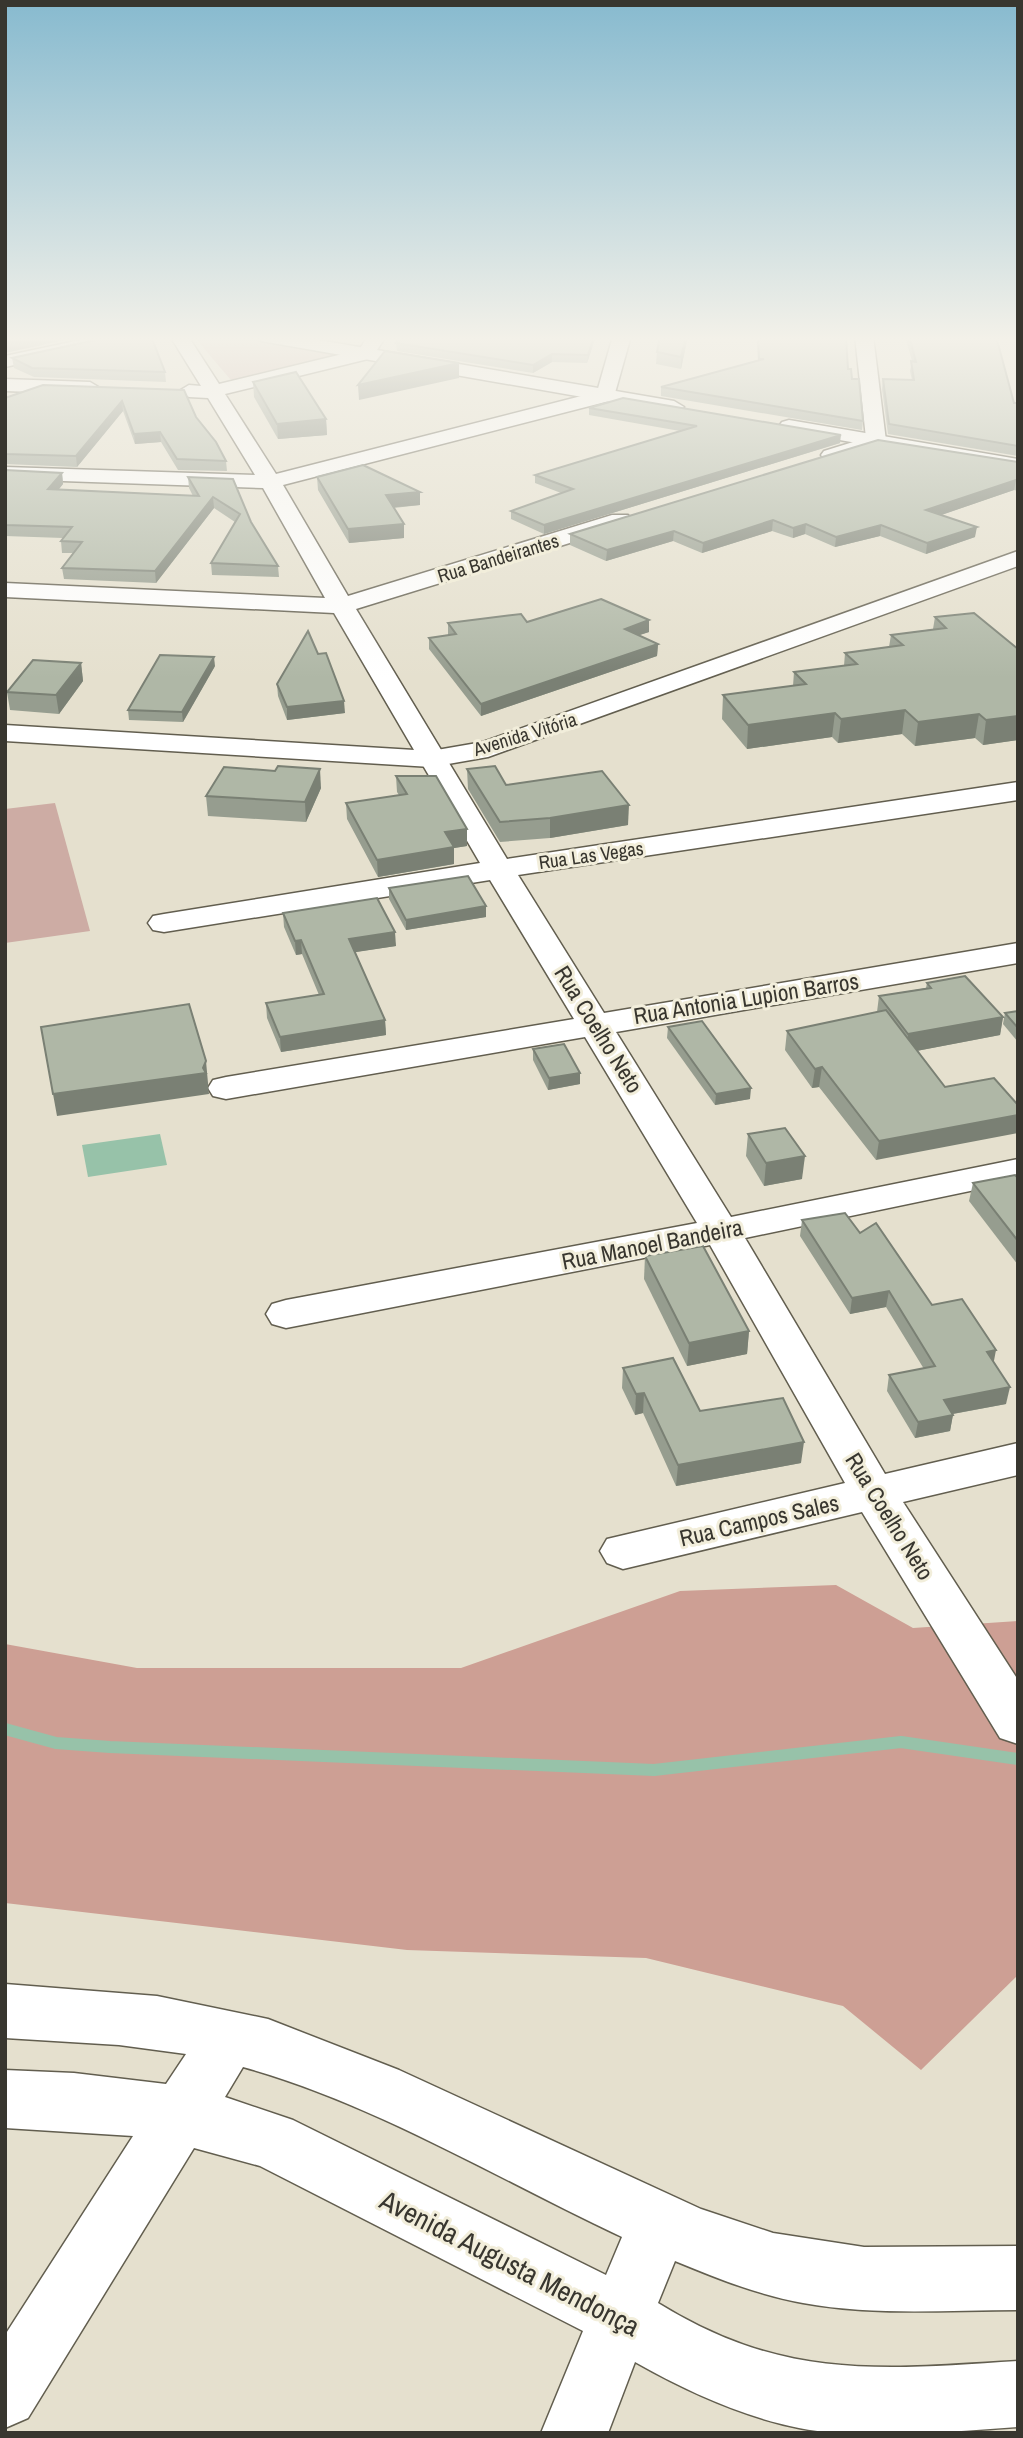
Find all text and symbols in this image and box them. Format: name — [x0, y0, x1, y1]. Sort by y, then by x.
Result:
street label: Rua Bandeirantes — [434, 527, 562, 589]
street label: Avenida Vitória — [469, 706, 580, 762]
street label: Rua Las Vegas — [537, 835, 645, 875]
street label: Rua Coelho Neto — [548, 959, 650, 1099]
street label: Rua Antonia Lupion Barros — [631, 965, 861, 1031]
street label: Rua Manoel Bandeira — [559, 1211, 746, 1277]
street label: Rua Coelho Neto — [839, 1446, 941, 1586]
street label: Rua Campos Sales — [676, 1487, 842, 1553]
street label: Avenida Augusta Mendonça — [373, 2181, 647, 2345]

